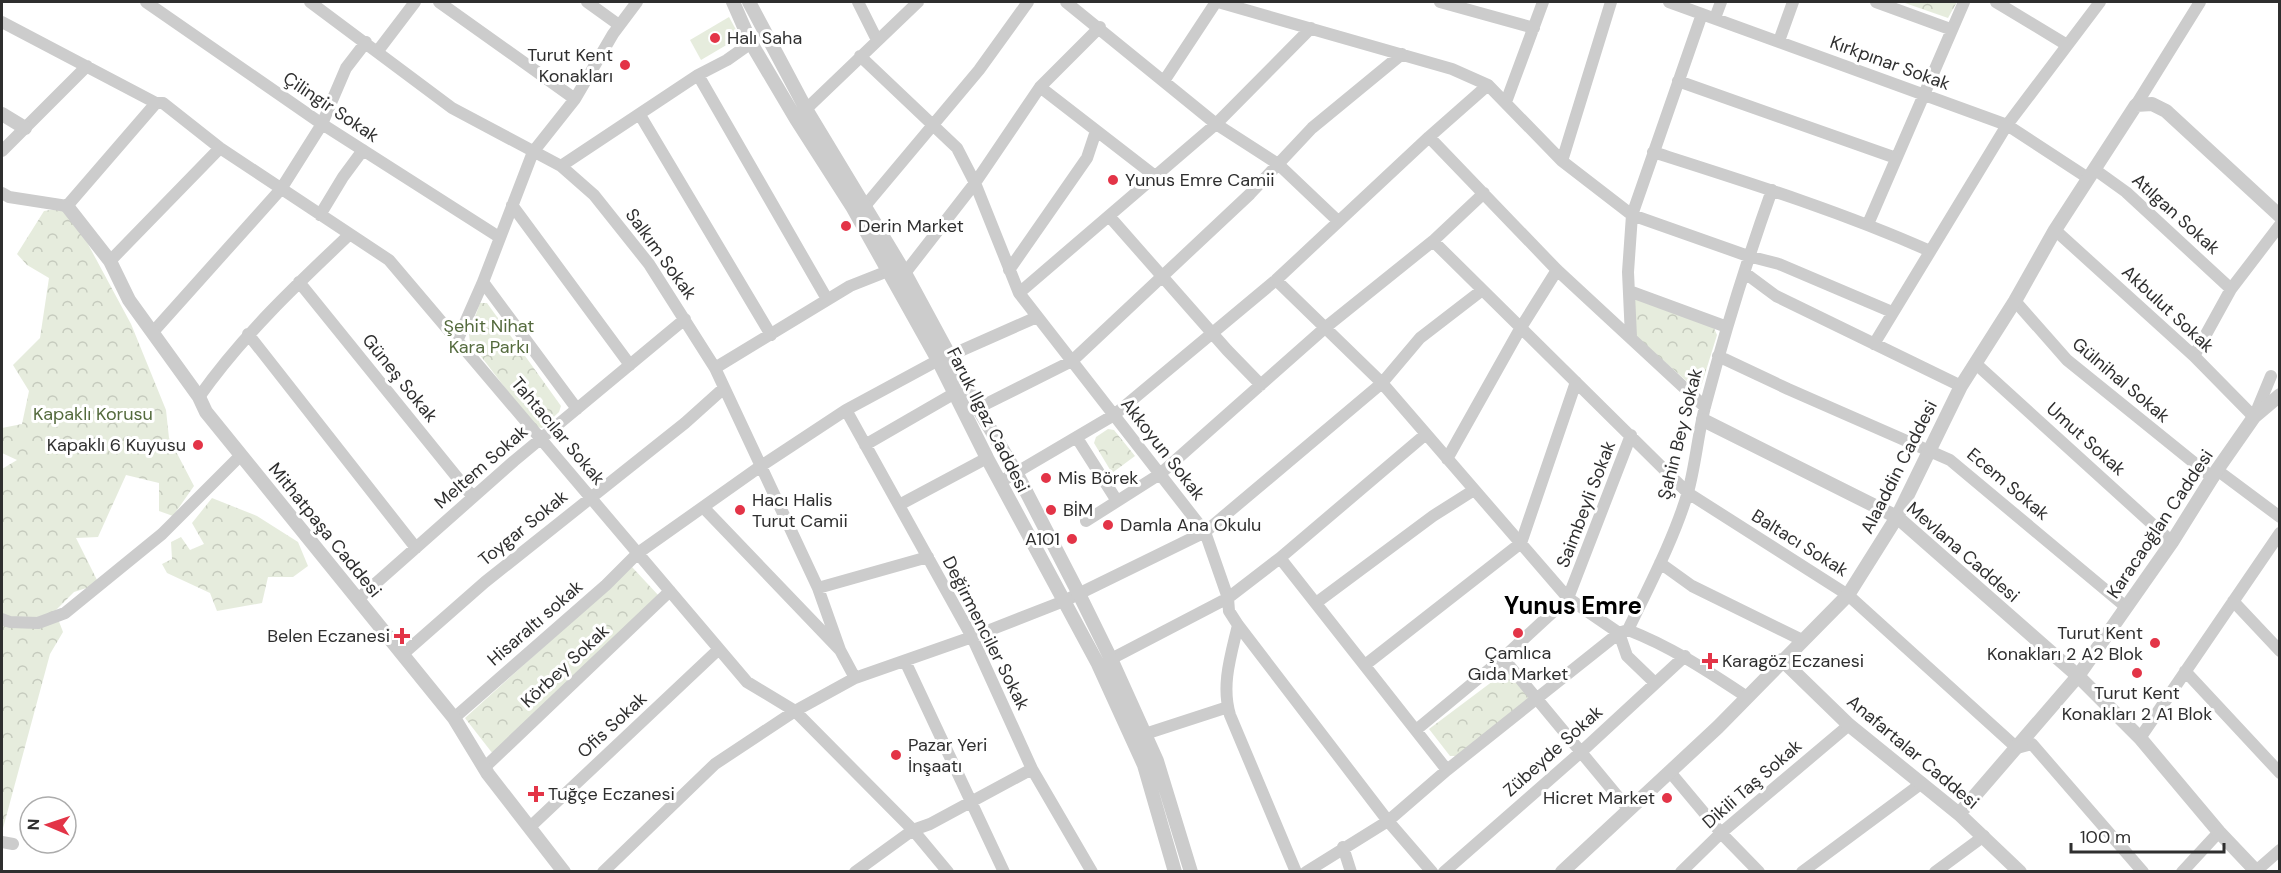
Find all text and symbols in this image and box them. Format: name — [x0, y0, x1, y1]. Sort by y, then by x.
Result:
place label: Halı Saha — [727, 26, 802, 50]
street label: Kırkpınar Sokak — [1827, 30, 1953, 96]
marker: Halı Saha — [708, 31, 722, 45]
place label: Turut Kent Konakları — [527, 43, 613, 88]
marker: Turut Kent Konakları — [618, 58, 632, 72]
street label: Çilingir Sokak — [278, 66, 384, 148]
place label: Yunus Emre Camii — [1125, 168, 1275, 192]
street label: Atılgan Sokak — [2127, 168, 2225, 260]
marker: Yunus Emre Camii — [1106, 173, 1120, 187]
street label: Salkım Sokak — [620, 204, 702, 304]
place label: Derin Market — [858, 214, 964, 238]
marker: Derin Market — [839, 219, 853, 233]
street label: Akbulut Sokak — [2117, 260, 2219, 358]
park label: Şehit Nihat Kara Parkı — [444, 314, 534, 359]
street label: Güneş Sokak — [357, 329, 443, 427]
street label: Gülnihal Sokak — [2067, 332, 2175, 428]
street label: Faruk Ilgaz Caddesi — [941, 343, 1035, 497]
street label: Şahin Bey Sokak — [1652, 366, 1708, 502]
street label: Tahtacılar Sokak — [506, 372, 610, 490]
street label: Akkoyun Sokak — [1115, 393, 1211, 505]
street label: Alaaddin Caddesi — [1855, 396, 1943, 538]
street label: Umut Sokak — [2041, 397, 2131, 481]
park label: Kapaklı Korusu — [33, 402, 153, 426]
street label: Meltem Sokak — [429, 420, 533, 514]
place label: Kapaklı 6 Kuyusu — [47, 433, 186, 457]
street label: Saimbeyli Sokak — [1551, 437, 1621, 571]
marker: Kapaklı 6 Kuyusu — [191, 438, 205, 452]
street label: Ecem Sokak — [1962, 443, 2054, 525]
street label: Karacaoğlan Caddesi — [2101, 445, 2219, 603]
street label: Mithatpaşa Caddesi — [263, 458, 387, 602]
place label: Mis Börek — [1058, 466, 1138, 490]
marker: Mis Börek — [1039, 471, 1053, 485]
street label: Toygar Sokak — [473, 485, 573, 571]
place label: Hacı Halis Turut Camii — [752, 488, 848, 533]
street label: Mevlana Caddesi — [1902, 496, 2024, 608]
place label: BİM — [1063, 498, 1093, 522]
marker: Hacı Halis Turut Camii — [733, 503, 747, 517]
marker: BİM — [1044, 503, 1058, 517]
street label: Baltacı Sokak — [1747, 504, 1853, 582]
place label: Damla Ana Okulu — [1120, 513, 1261, 537]
marker: Damla Ana Okulu — [1101, 518, 1115, 532]
place label: A101 — [1025, 527, 1060, 551]
marker: A101 — [1065, 532, 1079, 546]
street label: Değirmenciler Sokak — [937, 552, 1035, 714]
street label: Hisaraltı sokak — [482, 575, 588, 671]
district label: Yunus Emre — [1504, 590, 1642, 621]
street label: Körbey Sokak — [516, 619, 614, 713]
place label: Turut Kent Konakları 2 A2 Blok — [1987, 621, 2143, 666]
place label: Belen Eczanesi — [267, 624, 390, 648]
marker: Çamlıca Gıda Market — [1511, 626, 1525, 640]
marker: Belen Eczanesi — [395, 629, 409, 643]
marker: Turut Kent Konakları 2 A2 Blok — [2148, 636, 2162, 650]
place label: Çamlıca Gıda Market — [1468, 641, 1568, 686]
place label: Karagöz Eczanesi — [1722, 649, 1864, 673]
marker: Karagöz Eczanesi — [1703, 654, 1717, 668]
marker: Turut Kent Konakları 2 A1 Blok — [2130, 666, 2144, 680]
place label: Turut Kent Konakları 2 A1 Blok — [2062, 681, 2212, 726]
street label: Ofis Sokak — [572, 687, 652, 763]
street label: Anafartalar Caddesi — [1842, 690, 1984, 814]
street label: Zübeyde Sokak — [1498, 700, 1608, 802]
place label: Pazar Yeri İnşaatı — [908, 733, 987, 778]
street label: Dikili Taş Sokak — [1697, 734, 1807, 834]
marker: Pazar Yeri İnşaatı — [889, 748, 903, 762]
place label: Tuğçe Eczanesi — [548, 782, 675, 806]
place label: Hicret Market — [1543, 786, 1655, 810]
marker: Tuğçe Eczanesi — [529, 787, 543, 801]
marker: Hicret Market — [1660, 791, 1674, 805]
north arrow — [18, 795, 78, 855]
scale bar — [2071, 816, 2224, 854]
text: N — [23, 818, 44, 831]
text: 100 m — [2080, 825, 2131, 849]

